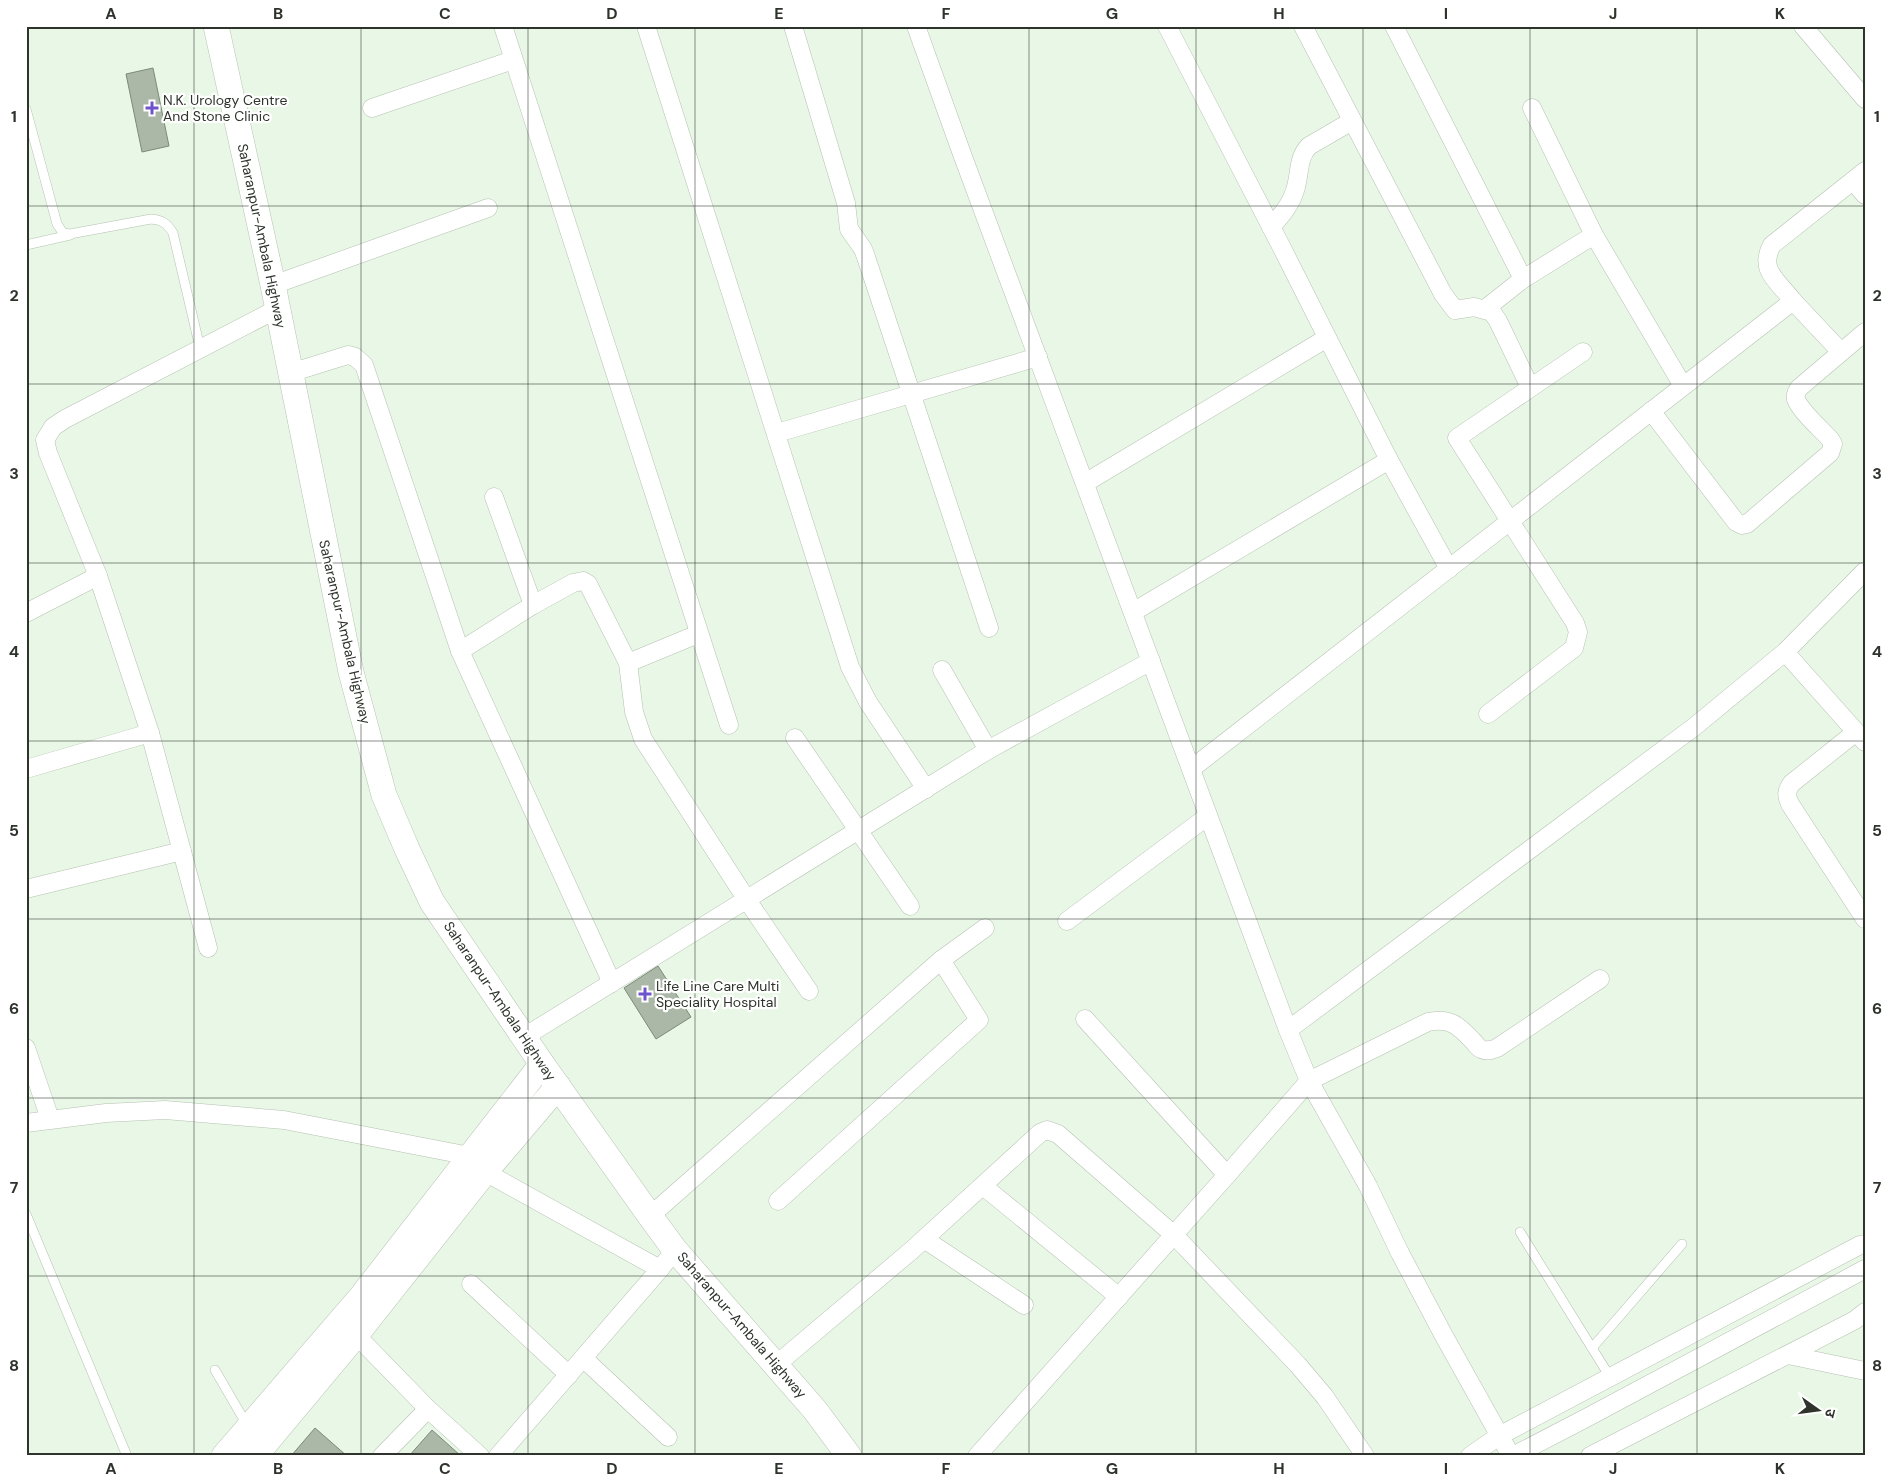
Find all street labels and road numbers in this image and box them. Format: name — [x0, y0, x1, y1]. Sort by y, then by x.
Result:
street label: Saharanpur-Ambala Highway — [234, 142, 290, 330]
street label: Saharanpur-Ambala Highway — [315, 538, 375, 726]
street label: Saharanpur-Ambala Highway — [440, 918, 560, 1084]
street label: Saharanpur-Ambala Highway — [673, 1248, 811, 1402]

